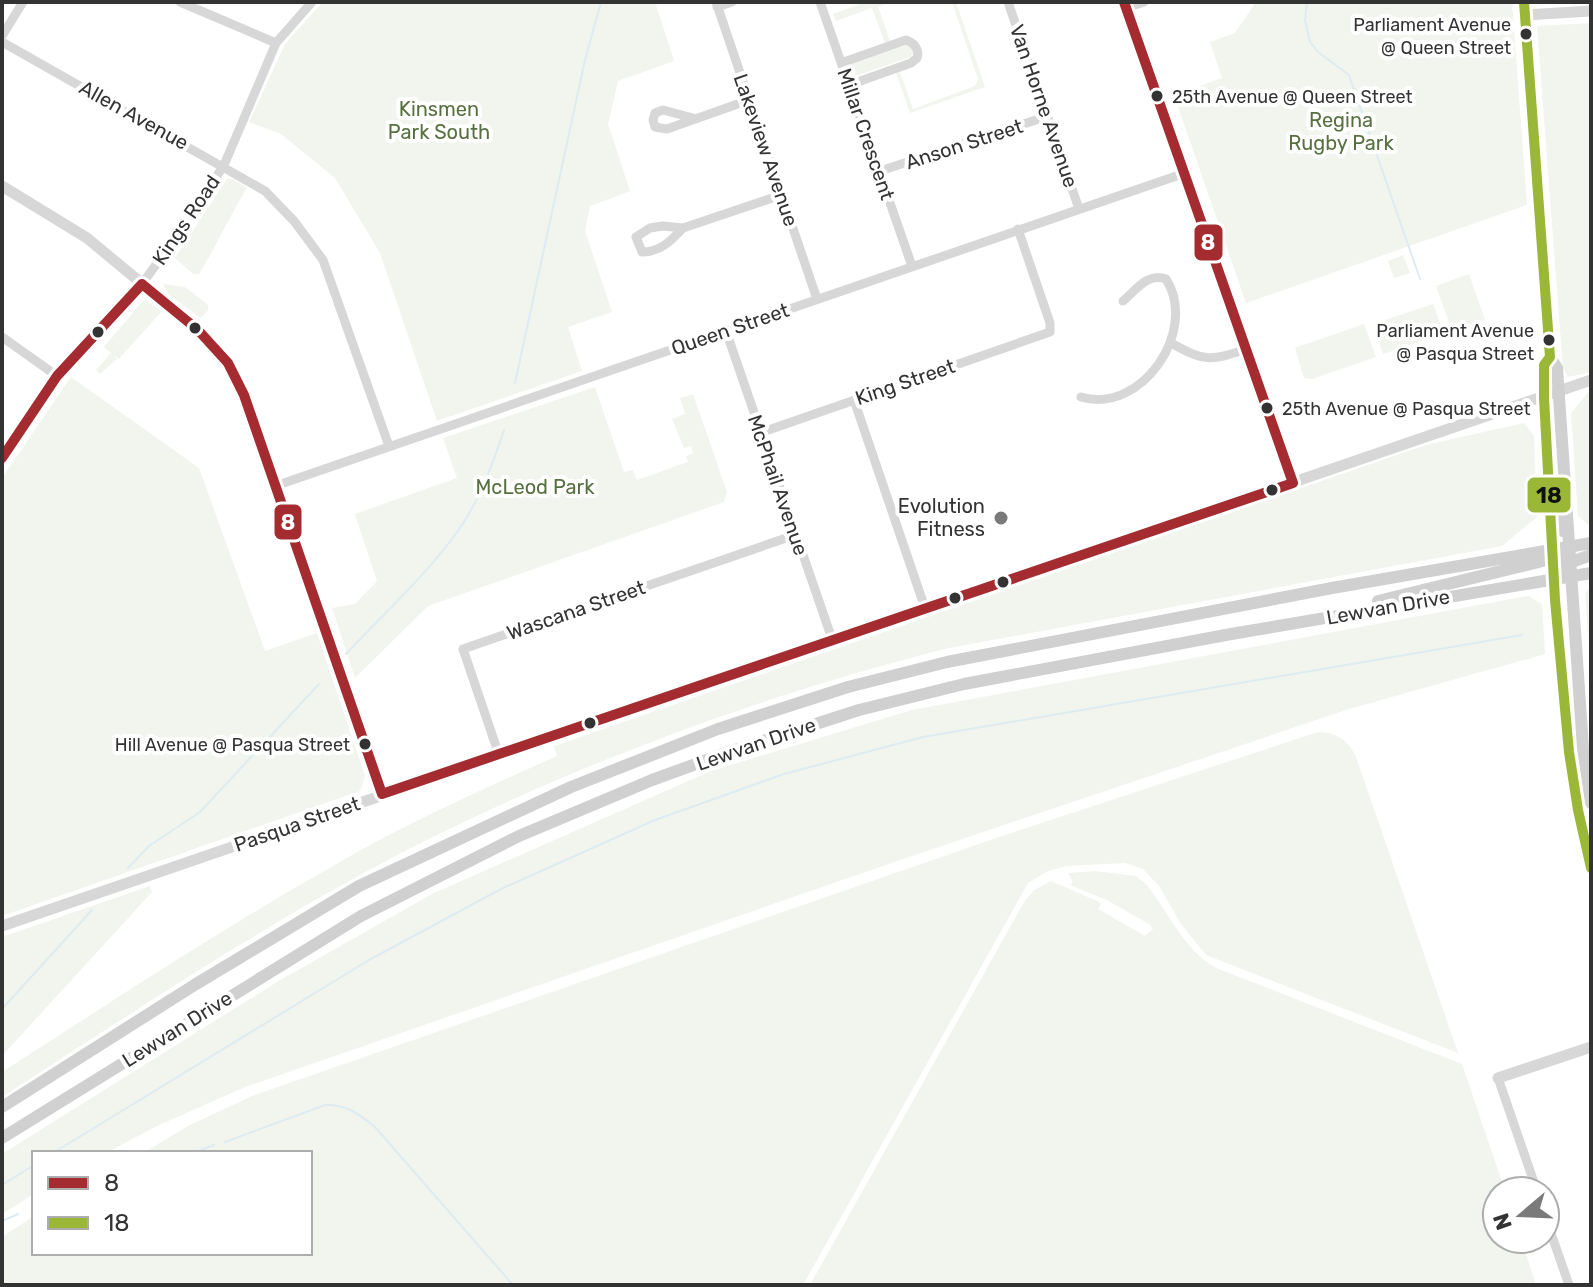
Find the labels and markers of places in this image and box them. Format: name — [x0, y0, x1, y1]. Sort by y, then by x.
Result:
place label: Parliament Avenue @ Queen Street — [1353, 14, 1511, 59]
marker: Parliament Avenue @ Queen Street — [1518, 26, 1534, 42]
place label: 25th Avenue @ Queen Street — [1172, 86, 1413, 108]
marker: 25th Avenue @ Queen Street — [1149, 88, 1165, 104]
unlabelled marker — [187, 320, 203, 336]
place label: Parliament Avenue @ Pasqua Street — [1376, 320, 1534, 365]
unlabelled marker — [90, 324, 106, 340]
marker: Parliament Avenue @ Pasqua Street — [1541, 332, 1557, 348]
place label: 25th Avenue @ Pasqua Street — [1282, 398, 1530, 420]
marker: 25th Avenue @ Pasqua Street — [1259, 400, 1275, 416]
unlabelled marker — [1264, 482, 1280, 498]
place label: Evolution Fitness — [898, 494, 985, 541]
marker: Evolution Fitness — [992, 509, 1010, 527]
unlabelled marker — [995, 574, 1011, 590]
unlabelled marker — [947, 590, 963, 606]
unlabelled marker — [582, 715, 598, 731]
place label: Hill Avenue @ Pasqua Street — [115, 734, 350, 756]
marker: Hill Avenue @ Pasqua Street — [357, 736, 373, 752]

